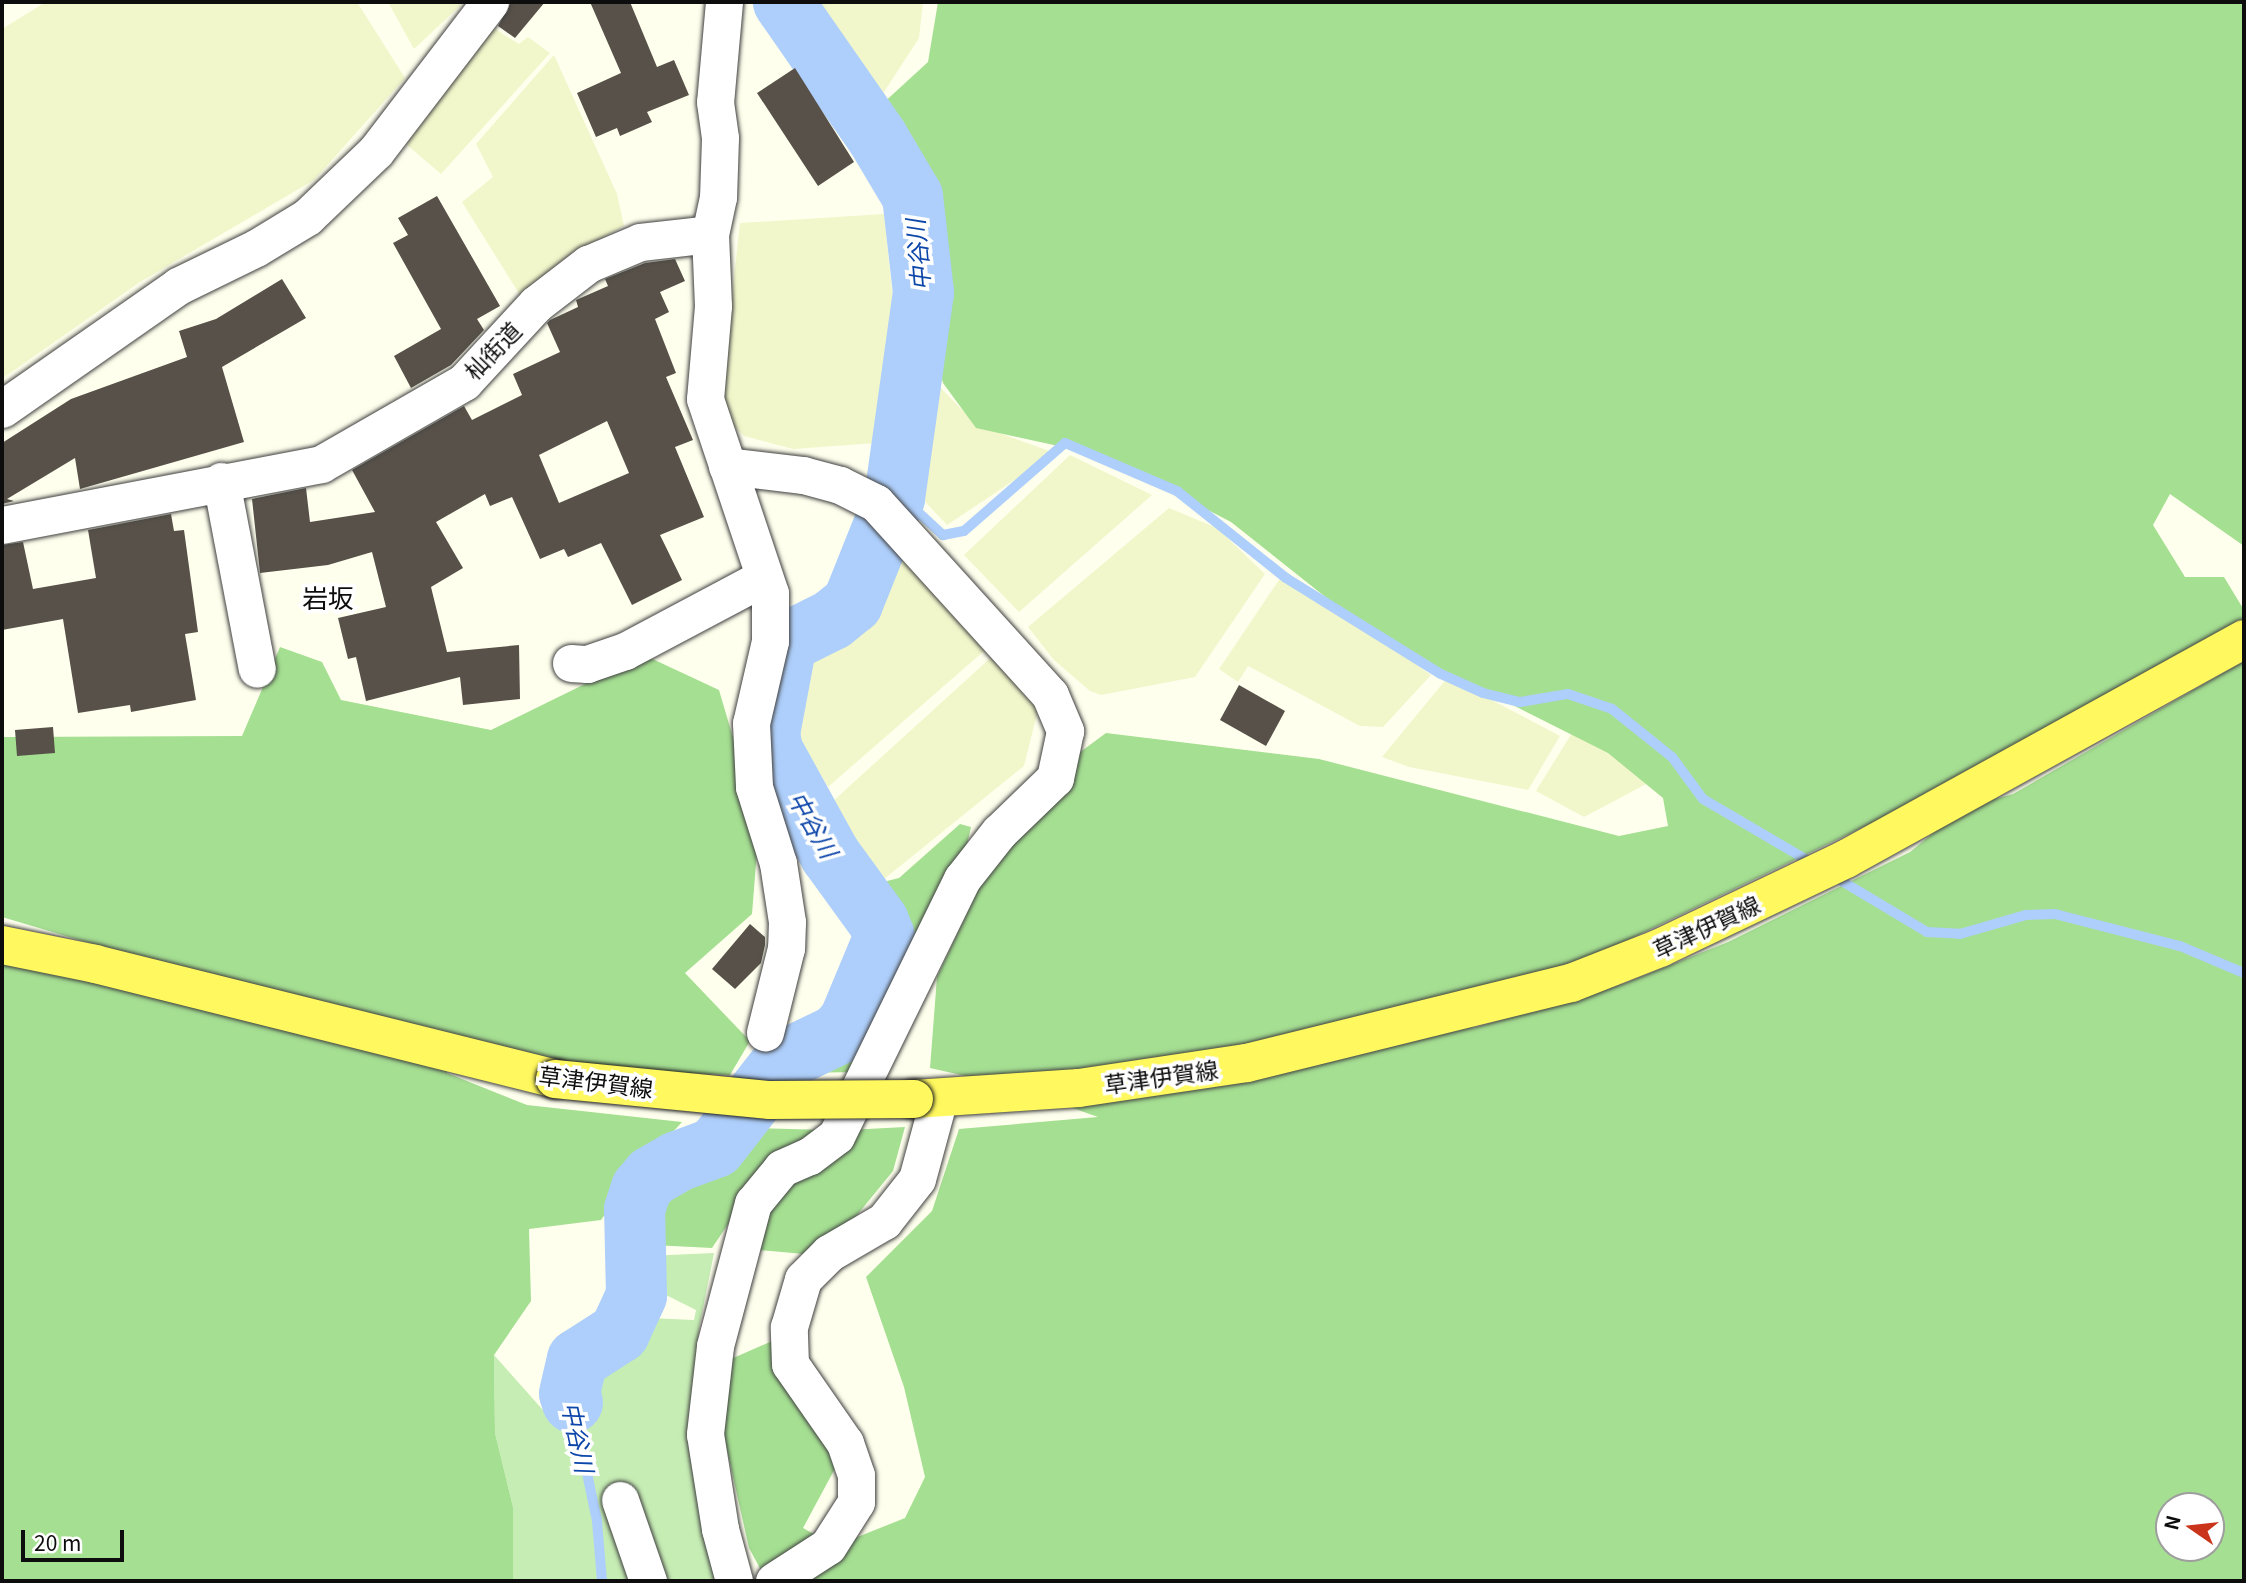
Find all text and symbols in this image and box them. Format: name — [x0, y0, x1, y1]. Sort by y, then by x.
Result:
water label: 中谷川 — [900, 218, 934, 292]
street label: 杣街道 — [458, 316, 526, 384]
district label: 岩坂 — [302, 581, 354, 613]
water label: 中谷川 — [784, 786, 844, 862]
street label: 草津伊賀線 — [1648, 889, 1764, 963]
street label: 草津伊賀線 — [1102, 1054, 1220, 1098]
street label: 草津伊賀線 — [537, 1060, 655, 1102]
water label: 中谷川 — [557, 1399, 601, 1475]
north arrow — [2155, 1492, 2225, 1562]
text: N — [2156, 1512, 2186, 1532]
scale bar — [24, 1516, 128, 1560]
text: 20 m — [34, 1527, 81, 1557]

